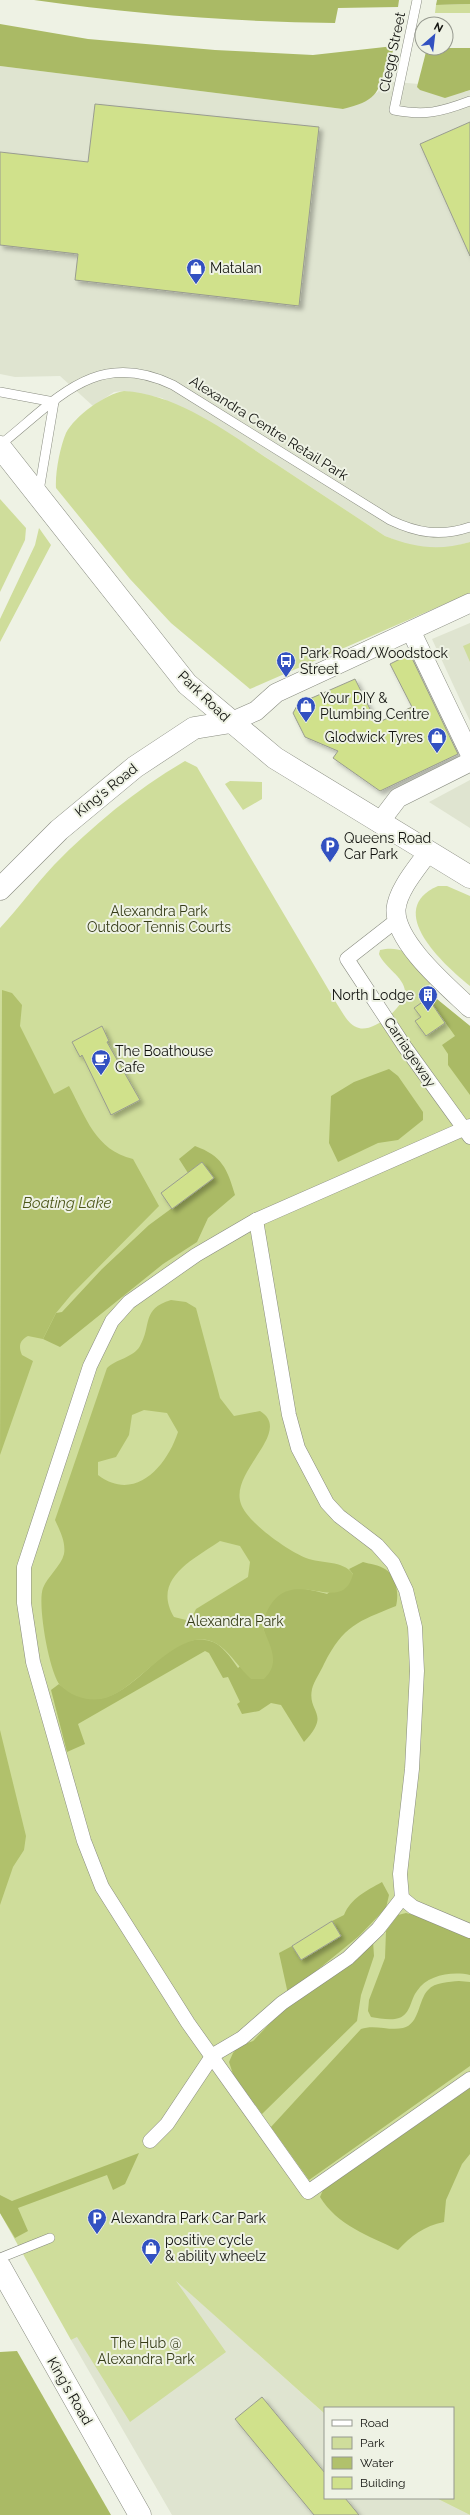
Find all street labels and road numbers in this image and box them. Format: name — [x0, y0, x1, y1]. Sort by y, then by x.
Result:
street label: Clegg Street — [376, 10, 408, 93]
street label: Alexandra Centre Retail Park — [187, 373, 352, 484]
street label: Park Road — [175, 667, 233, 725]
street label: King's Road — [72, 760, 140, 820]
street label: Carriageway — [381, 1014, 439, 1090]
street label: King's Road — [44, 2354, 96, 2428]

